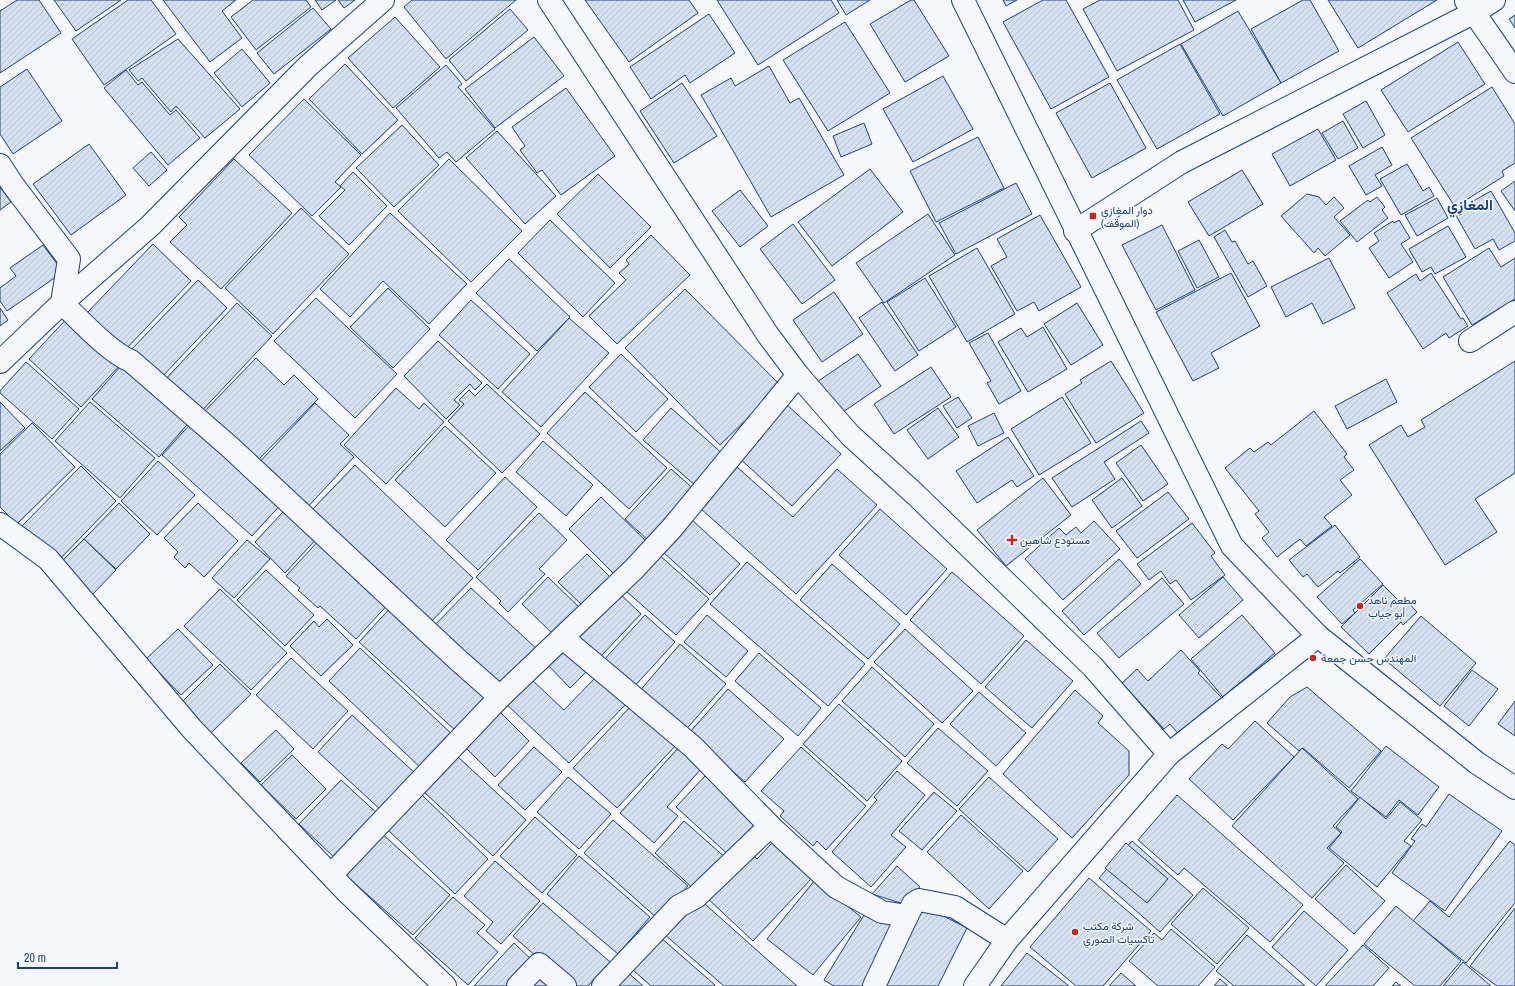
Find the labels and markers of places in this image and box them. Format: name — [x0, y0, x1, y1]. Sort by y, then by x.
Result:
place label: دوار المغازي (الموقف) — [1101, 203, 1153, 230]
marker: دوار المغازي (الموقف) — [1088, 211, 1098, 221]
place label: مستودع شاهين — [1020, 533, 1090, 548]
marker: مستودع شاهين — [1007, 535, 1017, 545]
place label: مطعم ناهد أبو جياب — [1368, 593, 1417, 620]
marker: مطعم ناهد أبو جياب — [1355, 601, 1365, 611]
place label: المهندس حسن جمعة — [1321, 651, 1416, 665]
marker: المهندس حسن جمعة — [1308, 653, 1318, 663]
place label: شركة مكتب تاكسيات الصوري — [1083, 919, 1155, 949]
marker: شركة مكتب تاكسيات الصوري — [1070, 927, 1080, 937]

